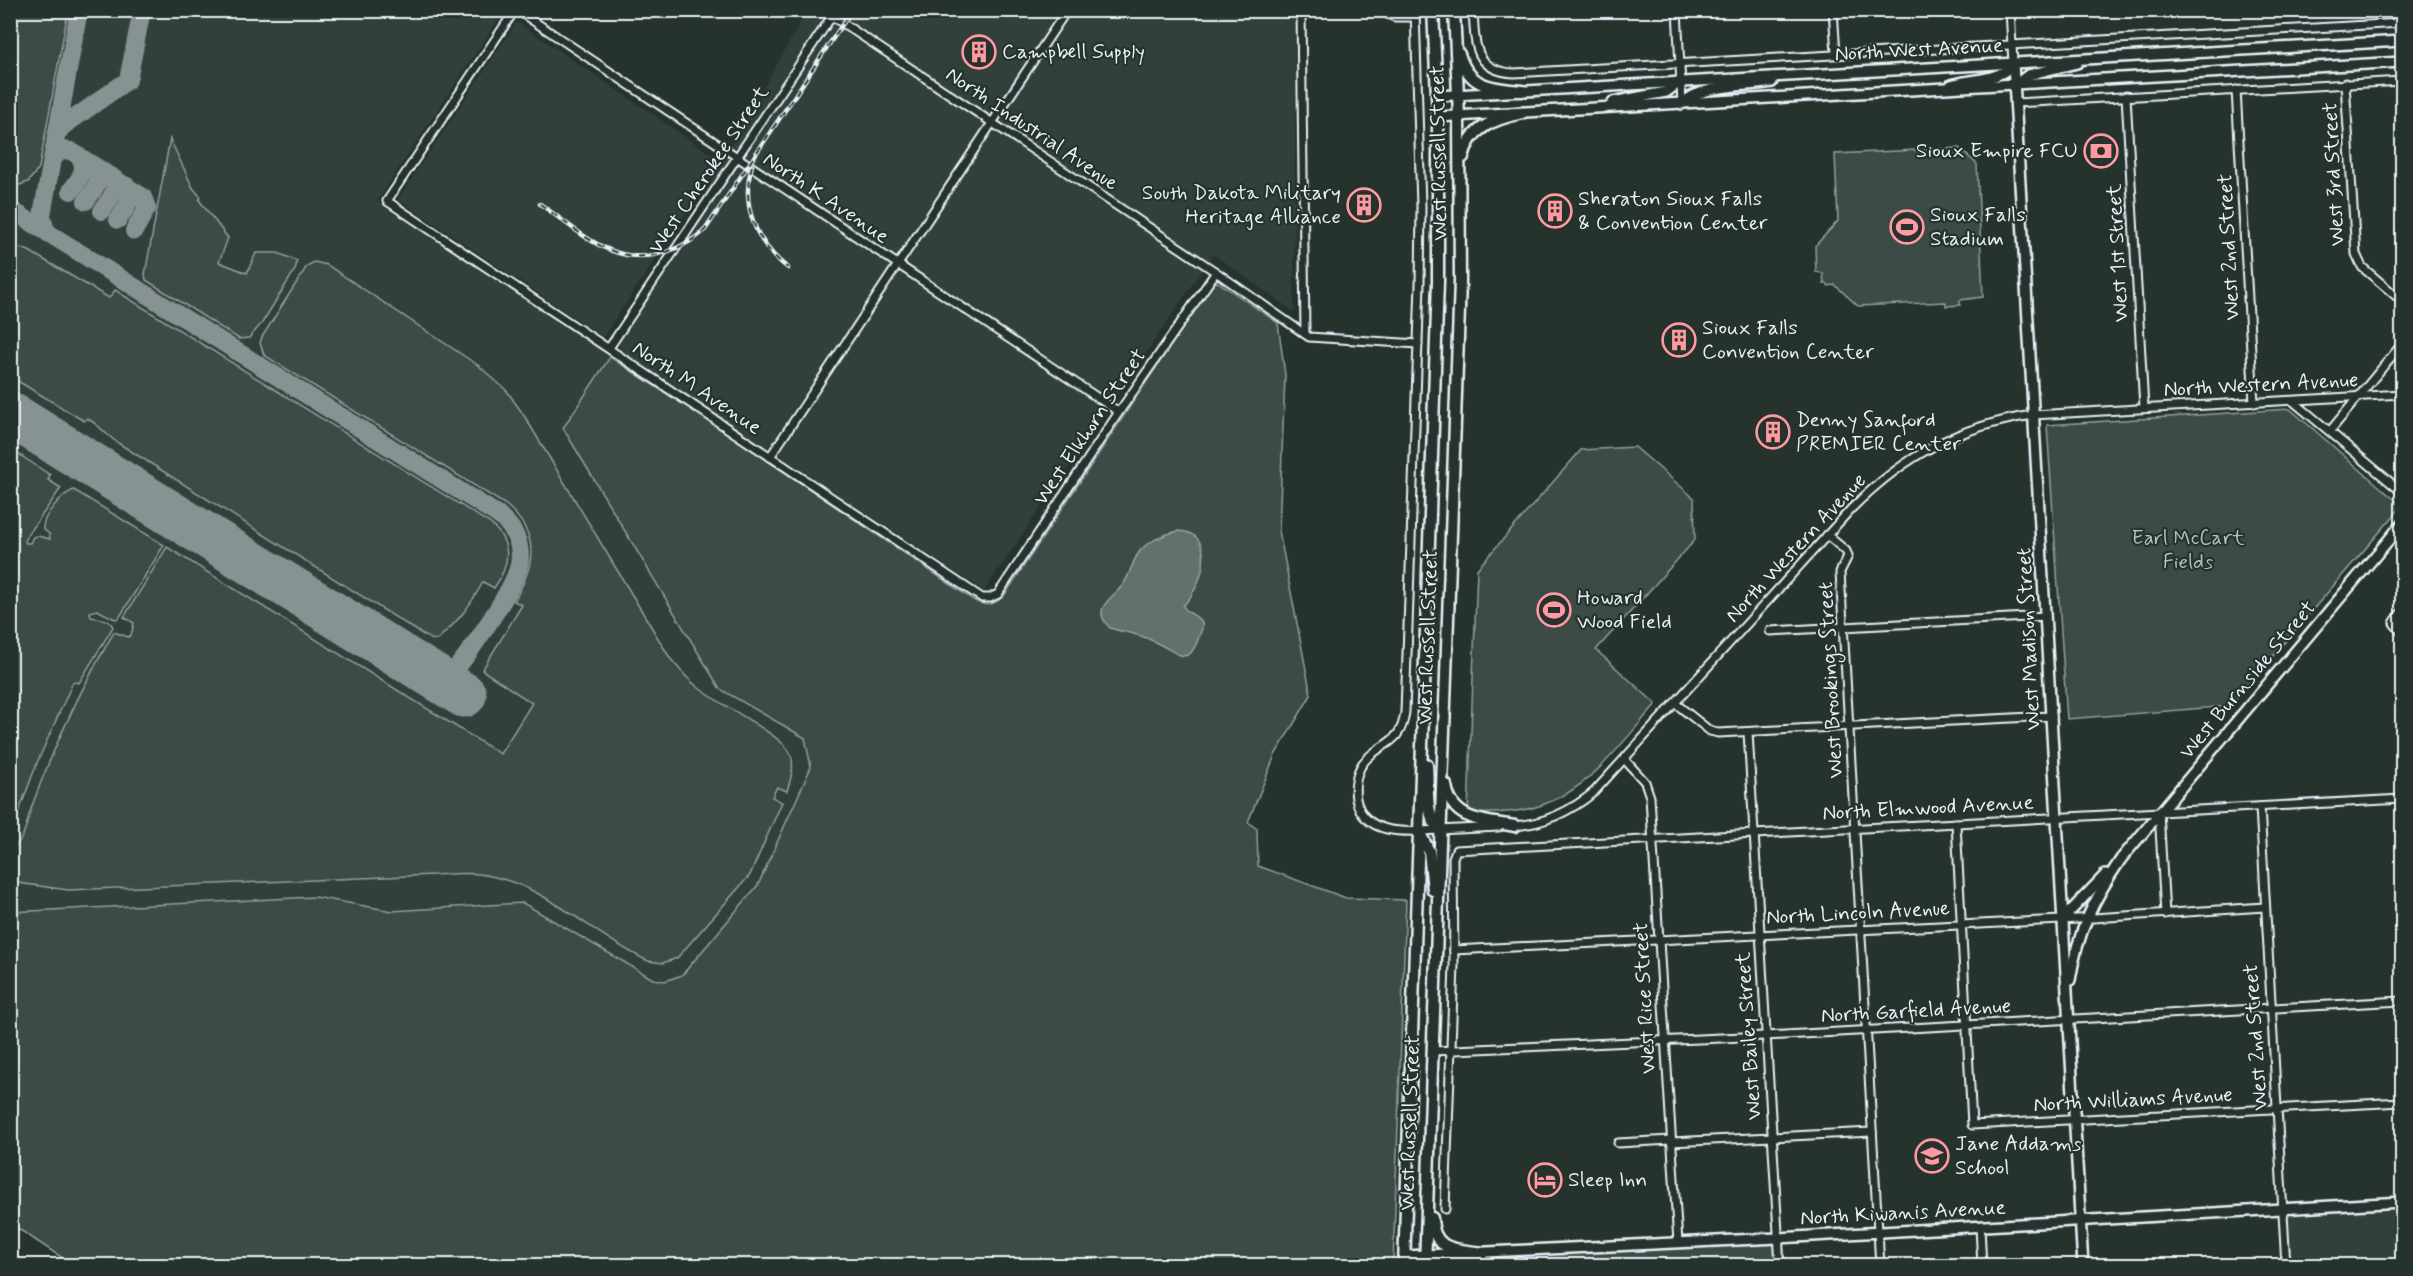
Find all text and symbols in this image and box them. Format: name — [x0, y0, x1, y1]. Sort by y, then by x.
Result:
street label: North West Avenue — [1834, 32, 2004, 68]
building icon: Campbell Supply — [961, 34, 997, 70]
place label: Campbell Supply — [1002, 38, 1145, 66]
street label: North Industrial Avenue — [940, 61, 1124, 197]
street label: West Russell Street — [1423, 65, 1455, 241]
street label: West Cherokee Street — [642, 80, 776, 260]
street label: West 3rd Street — [2316, 101, 2352, 247]
bank icon: Sioux Empire FCU — [2083, 133, 2119, 169]
place label: Sioux Empire FCU — [1916, 137, 2078, 165]
street label: North K Avenue — [757, 145, 895, 251]
street label: West 2nd Street — [2211, 173, 2247, 321]
place label: South Dakota Military Heritage Alliance — [1142, 179, 1341, 231]
street label: West 1st Street — [2100, 183, 2136, 323]
place label: Sheraton Sioux Falls & Convention Center — [1578, 185, 1768, 237]
building icon: South Dakota Military Heritage Alliance — [1346, 187, 1382, 223]
building icon: Sheraton Sioux Falls & Convention Center — [1537, 193, 1573, 229]
place label: Sioux Falls Stadium — [1930, 201, 2026, 253]
sports icon: Sioux Falls Stadium — [1889, 209, 1925, 245]
place label: Sioux Falls Convention Center — [1702, 314, 1874, 366]
building icon: Sioux Falls Convention Center — [1661, 322, 1697, 358]
street label: North M Avenue — [627, 334, 767, 442]
street label: West Elkhorn Street — [1027, 343, 1153, 511]
street label: North Western Avenue — [2163, 366, 2359, 404]
place label: Denny Sanford PREMIER Center — [1796, 406, 1961, 458]
building icon: Denny Sanford PREMIER Center — [1755, 414, 1791, 450]
street label: North Western Avenue — [1719, 467, 1873, 629]
park label: Earl McCart Fields — [2131, 524, 2245, 576]
street label: West Madison Street — [2010, 547, 2048, 731]
street label: West Russell Street — [1411, 549, 1445, 725]
street label: West Brookings Street — [1812, 581, 1851, 779]
place label: Howard Wood Field — [1577, 584, 1672, 636]
sports icon: Howard Wood Field — [1536, 592, 1572, 628]
street label: West Burnside Street — [2173, 595, 2323, 765]
street label: North Elmwood Avenue — [1822, 788, 2034, 828]
street label: North Lincoln Avenue — [1765, 894, 1951, 932]
street label: West Rice Street — [1627, 921, 1663, 1074]
street label: West Bailey Street — [1729, 950, 1769, 1121]
street label: West 2nd Street — [2237, 963, 2275, 1111]
street label: North Garfield Avenue — [1820, 992, 2012, 1030]
street label: West Russell Street — [1393, 1035, 1427, 1211]
street label: North Williams Avenue — [2033, 1081, 2233, 1119]
place label: Jane Addams School — [1955, 1130, 2082, 1182]
school or university icon: Jane Addams School — [1914, 1138, 1950, 1174]
hotel icon: Sleep Inn — [1527, 1162, 1563, 1198]
place label: Sleep Inn — [1568, 1166, 1647, 1194]
street label: North Kiwanis Avenue — [1800, 1194, 2006, 1232]

